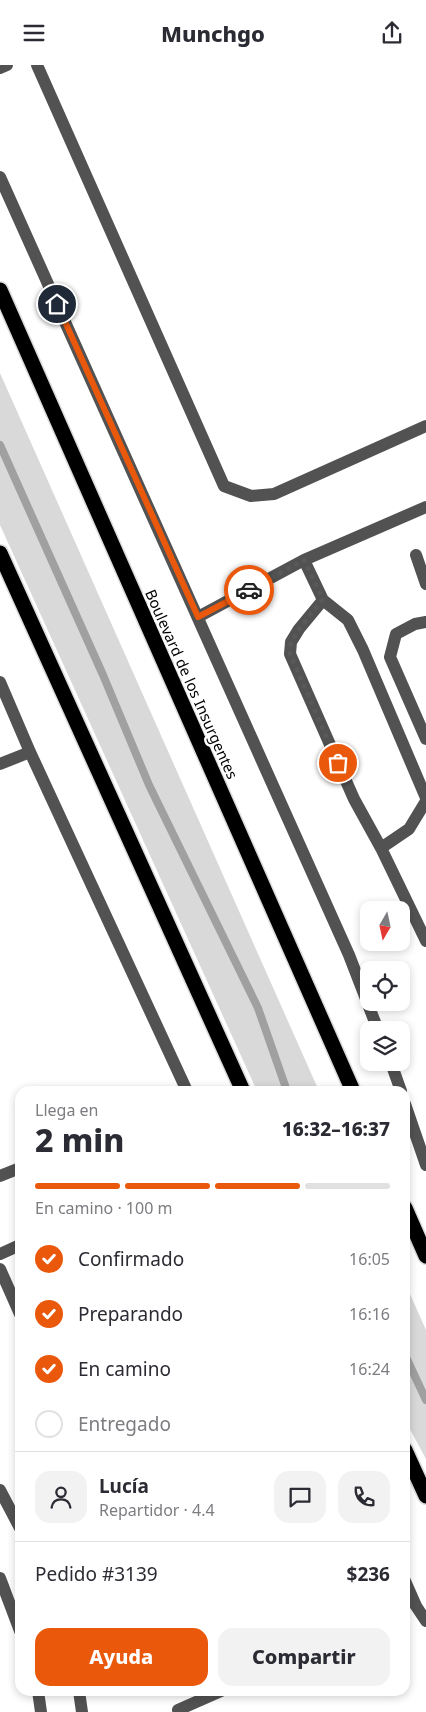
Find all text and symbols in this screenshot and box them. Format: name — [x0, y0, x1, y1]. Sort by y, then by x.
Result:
text: Munchgo — [161, 18, 265, 48]
icon: menu — [20, 19, 48, 47]
icon: share — [378, 19, 406, 47]
pin — [36, 283, 78, 325]
icon: home — [43, 290, 71, 318]
courier — [224, 565, 274, 615]
icon: car — [235, 576, 263, 604]
street label: Boulevard de los Insurgentes — [141, 586, 243, 782]
pin — [317, 742, 359, 784]
icon: bag — [324, 749, 352, 777]
north arrow — [360, 901, 410, 951]
map controls — [360, 901, 410, 1071]
button: locate — [360, 961, 410, 1011]
button: layers — [360, 1021, 410, 1071]
text: Llega en — [35, 1099, 98, 1121]
text: 16:32–16:37 — [282, 1116, 390, 1142]
text: 2 min — [35, 1118, 124, 1161]
text: En camino · 100 m — [35, 1197, 172, 1219]
icon: check — [35, 1245, 63, 1273]
text: Confirmado — [78, 1246, 184, 1272]
text: 16:05 — [349, 1248, 390, 1270]
icon: check — [35, 1300, 63, 1328]
text: Preparando — [78, 1301, 183, 1327]
text: 16:16 — [349, 1303, 390, 1325]
icon: check — [35, 1355, 63, 1383]
text: En camino — [78, 1356, 171, 1382]
text: 16:24 — [349, 1358, 390, 1380]
text: Entregado — [78, 1411, 171, 1437]
button: person — [35, 1471, 87, 1523]
button: chat — [274, 1471, 326, 1523]
button: phone — [338, 1471, 390, 1523]
text: Lucía — [99, 1473, 149, 1499]
text: Repartidor · 4.4 — [99, 1499, 215, 1521]
text: Pedido #3139 — [35, 1561, 158, 1587]
text: $236 — [347, 1561, 390, 1587]
button: Ayuda — [35, 1628, 208, 1686]
button: Compartir — [218, 1628, 390, 1686]

